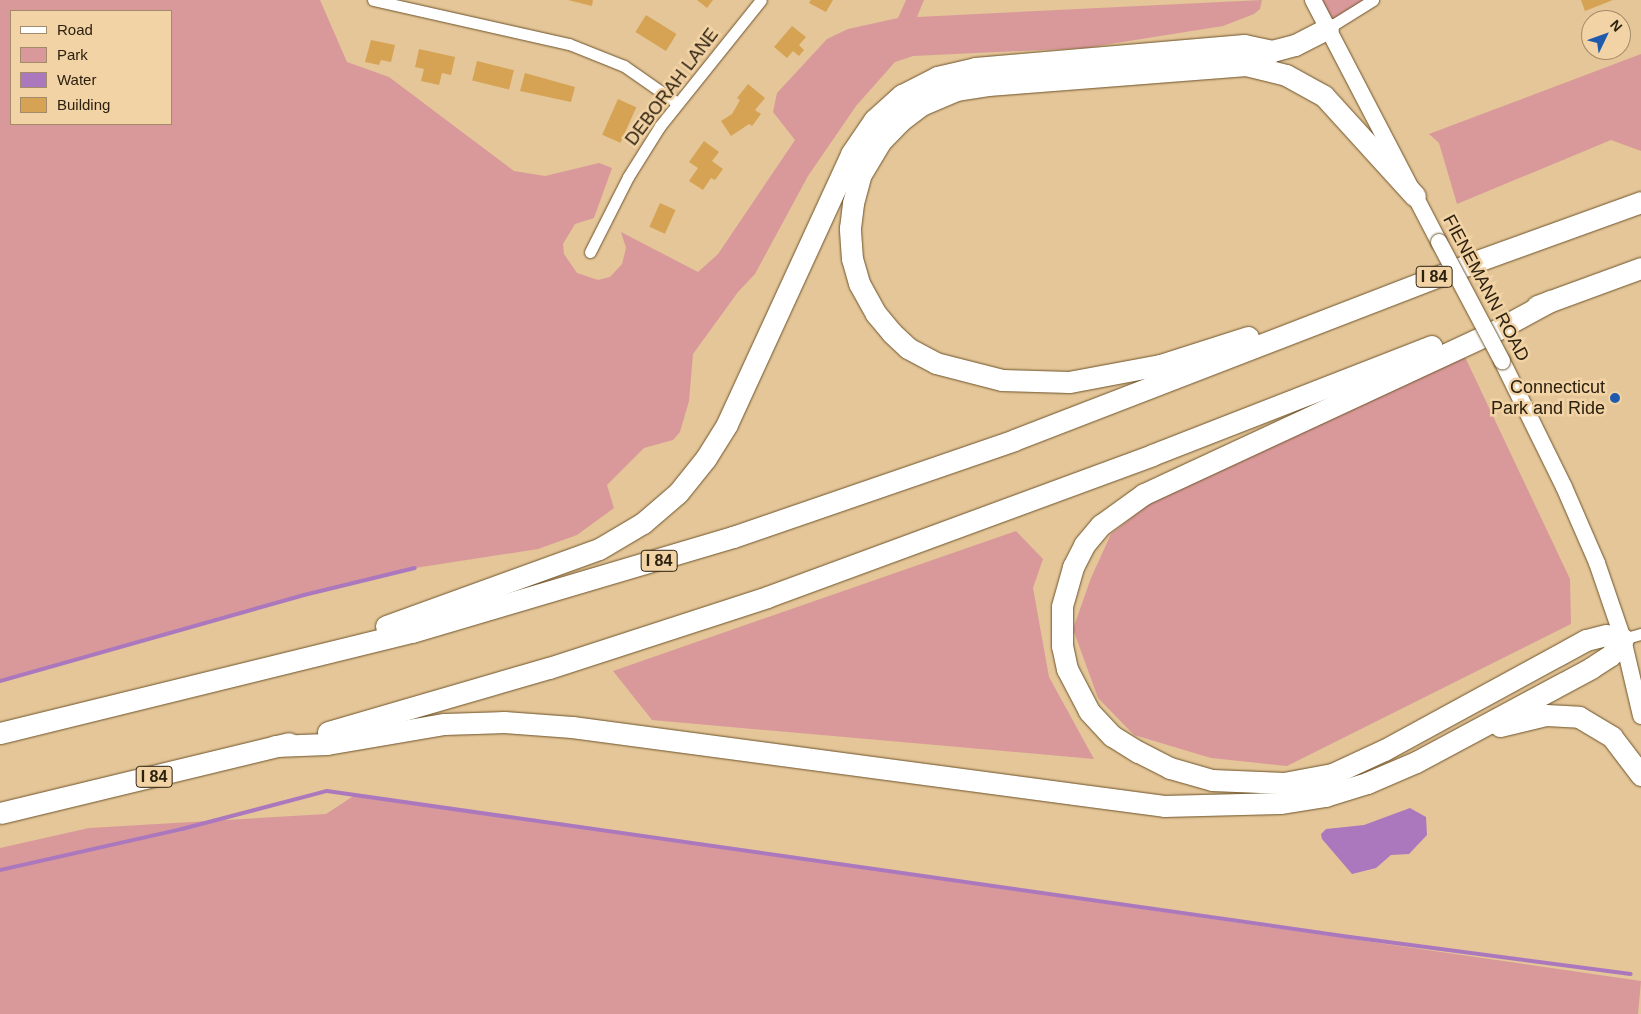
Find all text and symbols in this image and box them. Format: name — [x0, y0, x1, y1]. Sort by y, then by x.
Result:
legend — [10, 10, 172, 125]
north arrow — [1581, 10, 1631, 60]
text: N — [1607, 17, 1626, 35]
text: Road — [57, 21, 93, 38]
street label: DEBORAH LANE — [621, 24, 723, 150]
text: Park — [57, 46, 88, 63]
text: Water — [57, 71, 96, 88]
text: Building — [57, 96, 110, 113]
street label: FIENEMANN ROAD — [1438, 211, 1534, 365]
road number: I 84 — [1415, 264, 1453, 290]
place label: Connecticut Park and Ride — [1491, 377, 1605, 419]
marker: Connecticut Park and Ride — [1609, 392, 1621, 404]
road number: I 84 — [640, 548, 678, 574]
road number: I 84 — [135, 764, 173, 790]

